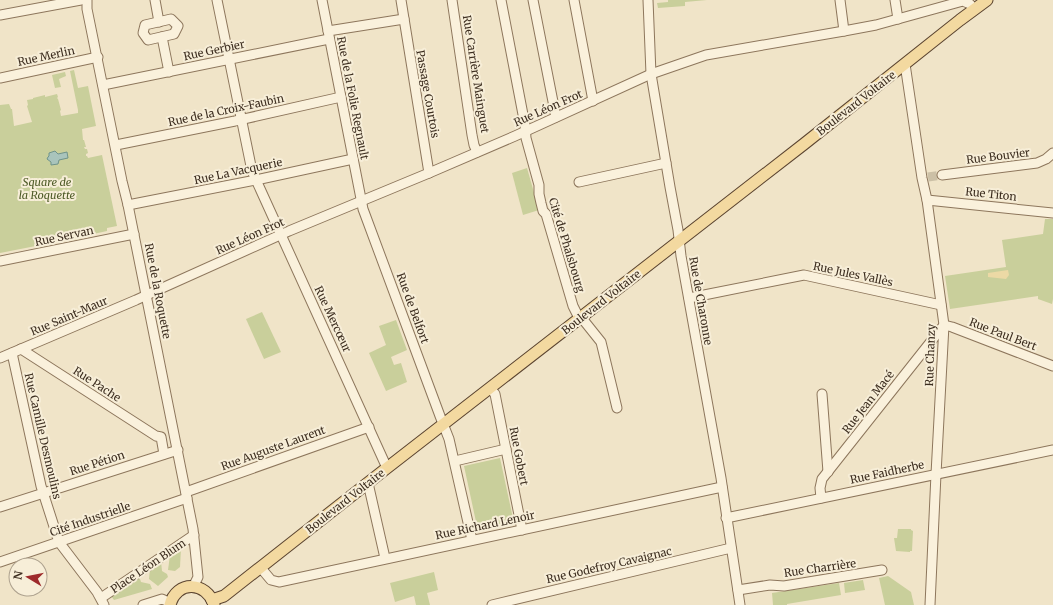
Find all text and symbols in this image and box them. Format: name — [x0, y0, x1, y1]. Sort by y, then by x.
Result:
street label: Rue Carrière Mainguet — [460, 14, 492, 135]
street label: Rue de la Folie Regnault — [334, 35, 372, 162]
street label: Rue Gerbier — [182, 37, 246, 63]
street label: Rue Merlin — [16, 43, 77, 69]
street label: Passage Courtois — [413, 49, 443, 139]
street label: Boulevard Voltaire — [814, 68, 899, 138]
street label: Rue Léon Frot — [511, 86, 585, 129]
street label: Rue de la Croix-Faubin — [167, 91, 286, 129]
street label: Rue Bouvier — [965, 145, 1031, 167]
street label: Rue La Vacquerie — [193, 155, 284, 187]
park label: Square de la Roquette — [19, 175, 76, 202]
street label: Rue Titon — [965, 184, 1018, 204]
street label: Cité de Phalsbourg — [546, 196, 588, 294]
street label: Rue Léon Frot — [213, 214, 287, 257]
street label: Rue Servan — [33, 223, 95, 249]
street label: Rue de la Roquette — [142, 242, 174, 340]
street label: Rue de Charonne — [686, 256, 716, 347]
street label: Rue Jules Vallès — [812, 259, 894, 289]
street label: Boulevard Voltaire — [559, 267, 644, 337]
street label: Rue de Belfort — [394, 271, 433, 346]
street label: Rue Mercœur — [312, 284, 354, 354]
street label: Rue Saint-Maur — [28, 293, 110, 339]
street label: Rue Paul Bert — [967, 315, 1039, 353]
street label: Rue Chanzy — [922, 323, 938, 387]
street label: Rue Pache — [71, 363, 124, 405]
street label: Rue Jean Macé — [839, 368, 897, 436]
street label: Rue Camille Desmoulins — [22, 372, 64, 500]
street label: Rue Auguste Laurent — [219, 422, 328, 473]
street label: Rue Gobert — [506, 426, 532, 487]
street label: Rue Pétion — [68, 447, 127, 478]
street label: Rue Faidherbe — [849, 457, 926, 487]
street label: Boulevard Voltaire — [303, 466, 388, 536]
street label: Cité Industrielle — [48, 499, 132, 539]
street label: Rue Richard Lenoir — [434, 508, 536, 542]
street label: Place Léon Blum — [108, 536, 188, 596]
street label: Rue Godefroy Cavaignac — [545, 544, 674, 586]
street label: Rue Charrière — [783, 556, 857, 580]
north arrow — [8, 557, 48, 597]
text: N — [11, 569, 26, 581]

